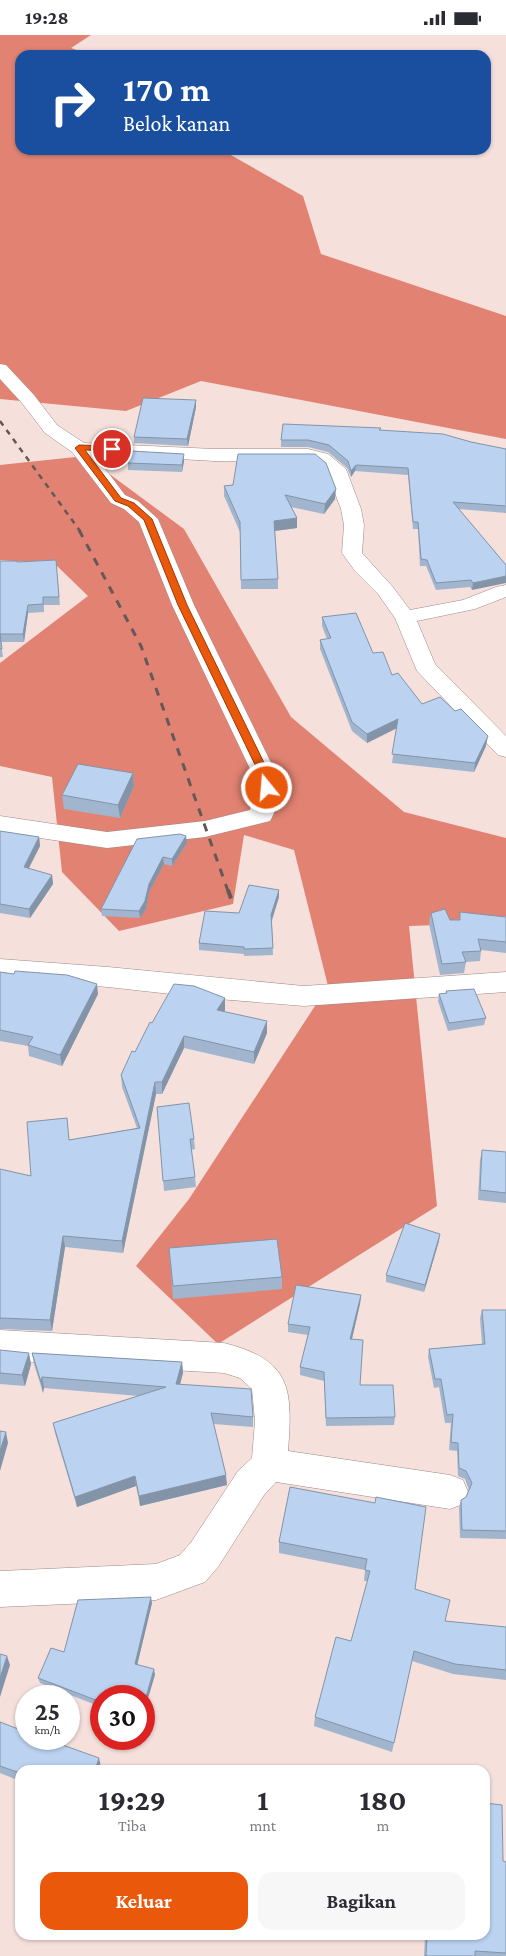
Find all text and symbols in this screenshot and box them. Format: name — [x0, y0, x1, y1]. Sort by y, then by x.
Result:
text: 19:28 — [25, 7, 69, 28]
icon: right — [40, 70, 105, 135]
text: 170 m — [123, 70, 210, 109]
text: Belok kanan — [123, 111, 230, 136]
pin — [91, 428, 133, 470]
icon: arrive — [98, 435, 126, 463]
position arrow — [240, 761, 292, 813]
speed limit sign: 30 — [90, 1685, 155, 1750]
text: 25 — [35, 1698, 60, 1725]
text: km/h — [35, 1723, 60, 1737]
text: 19:29 — [98, 1783, 166, 1816]
text: 1 — [257, 1783, 268, 1816]
text: 180 — [360, 1783, 407, 1816]
text: Tiba — [118, 1817, 146, 1834]
text: mnt — [249, 1817, 276, 1834]
text: m — [377, 1817, 389, 1834]
button: Keluar — [40, 1872, 248, 1930]
button: Bagikan — [258, 1872, 465, 1930]

